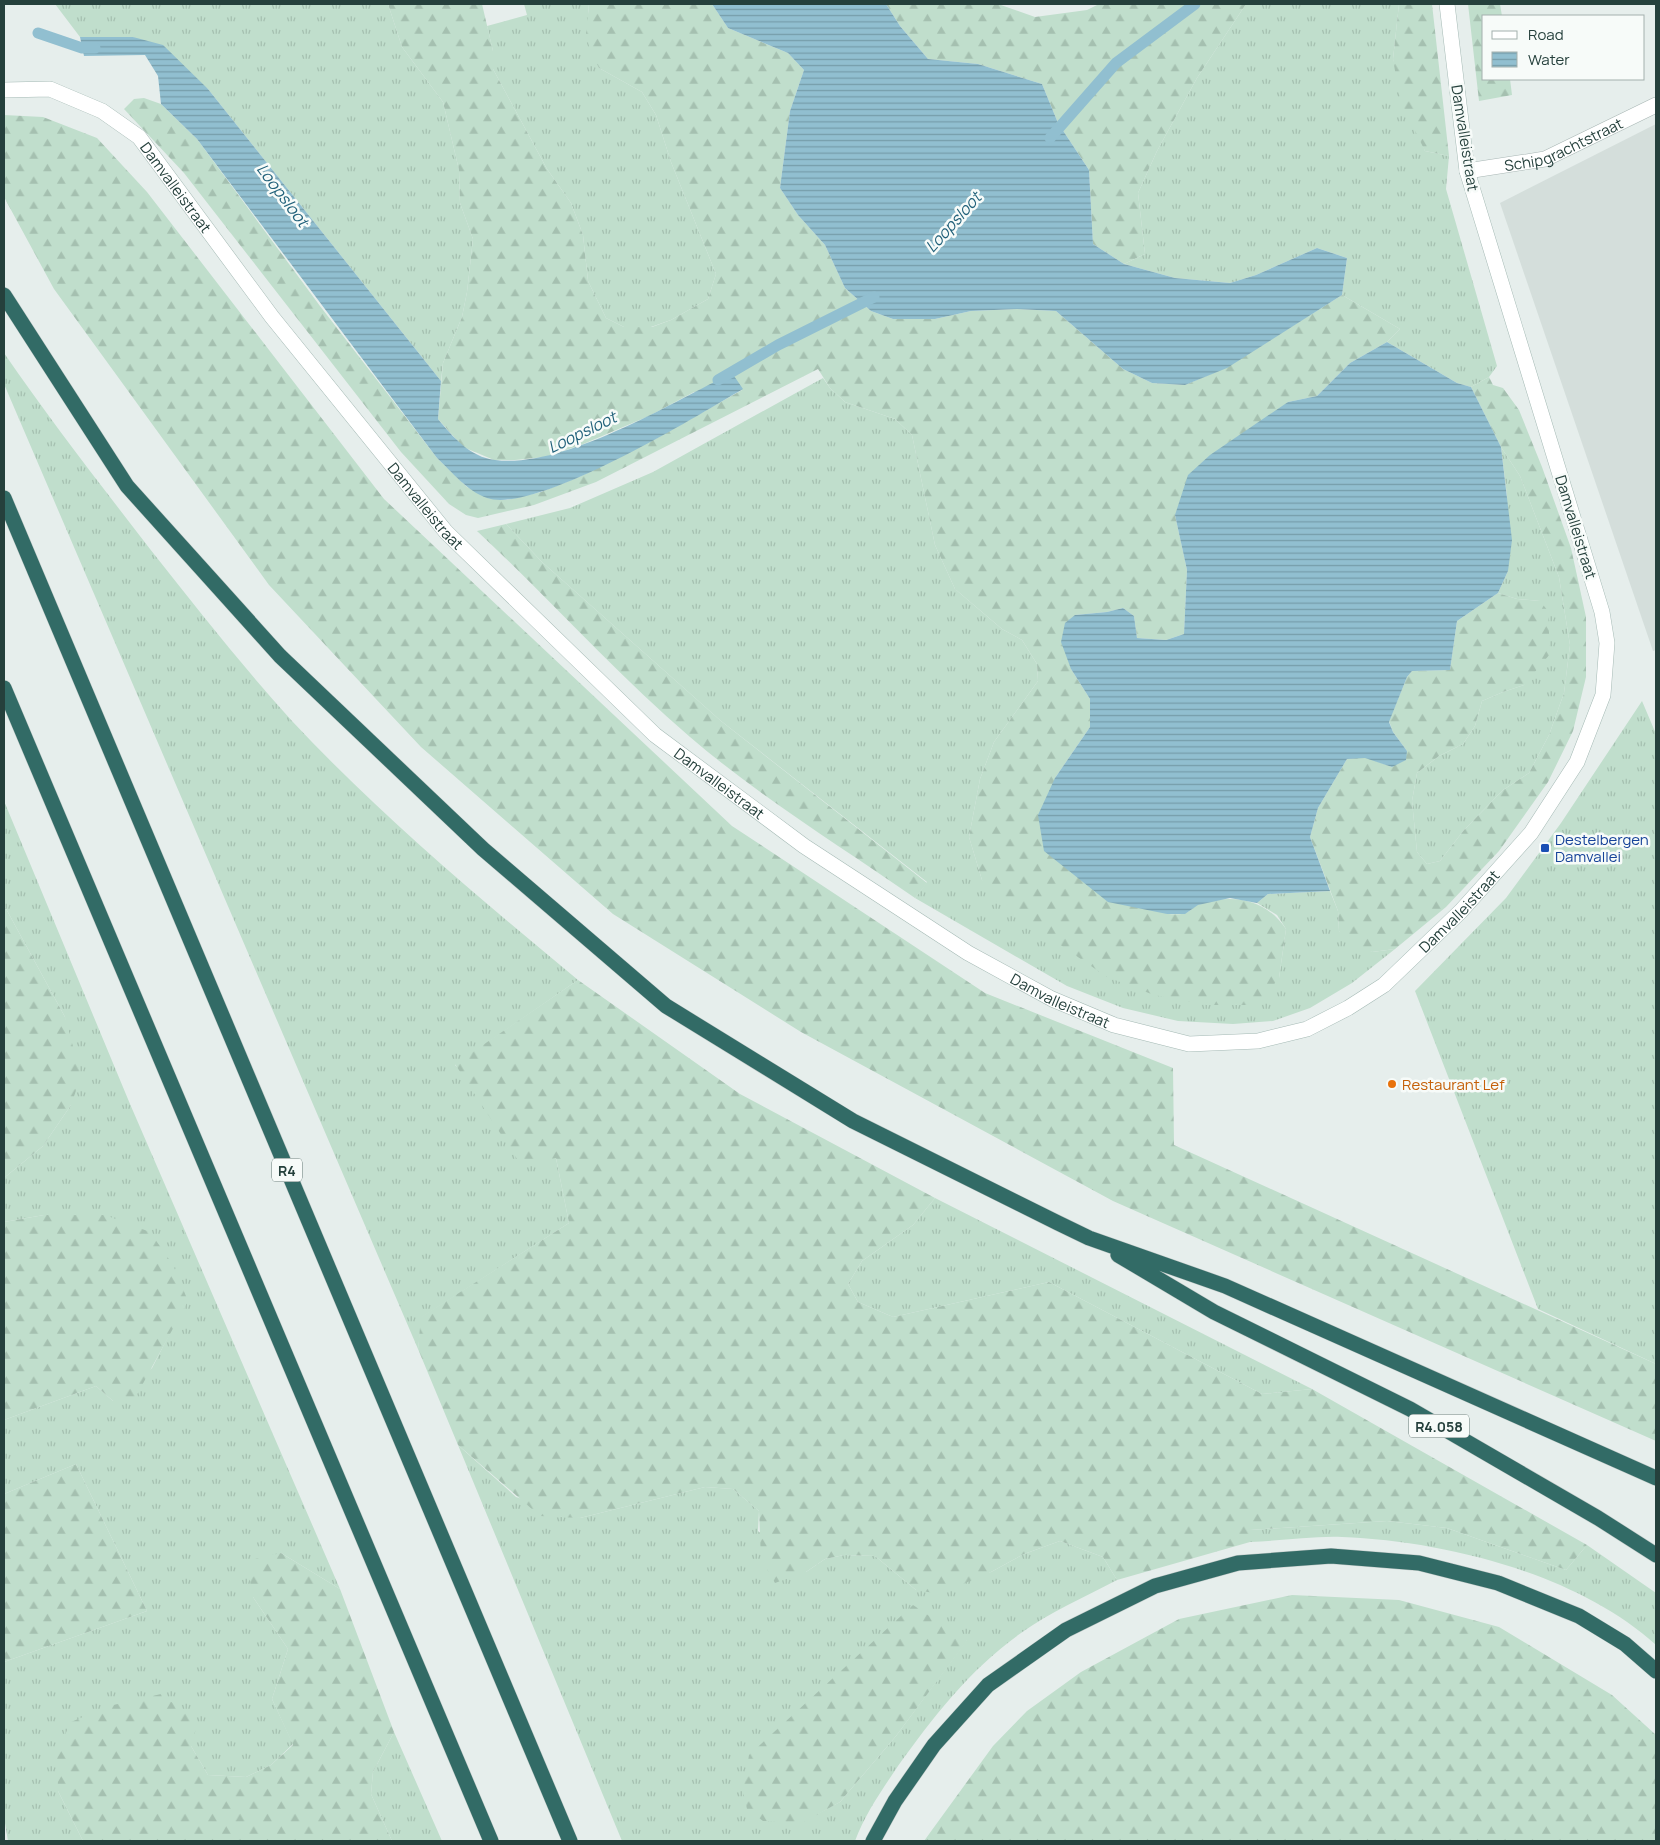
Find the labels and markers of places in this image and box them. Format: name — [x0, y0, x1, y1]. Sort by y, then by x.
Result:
place label: Destelbergen Damvallei — [1555, 829, 1649, 867]
marker: Destelbergen Damvallei — [1539, 842, 1551, 854]
place label: Restaurant Lef — [1402, 1074, 1505, 1095]
marker: Restaurant Lef — [1386, 1078, 1398, 1090]

